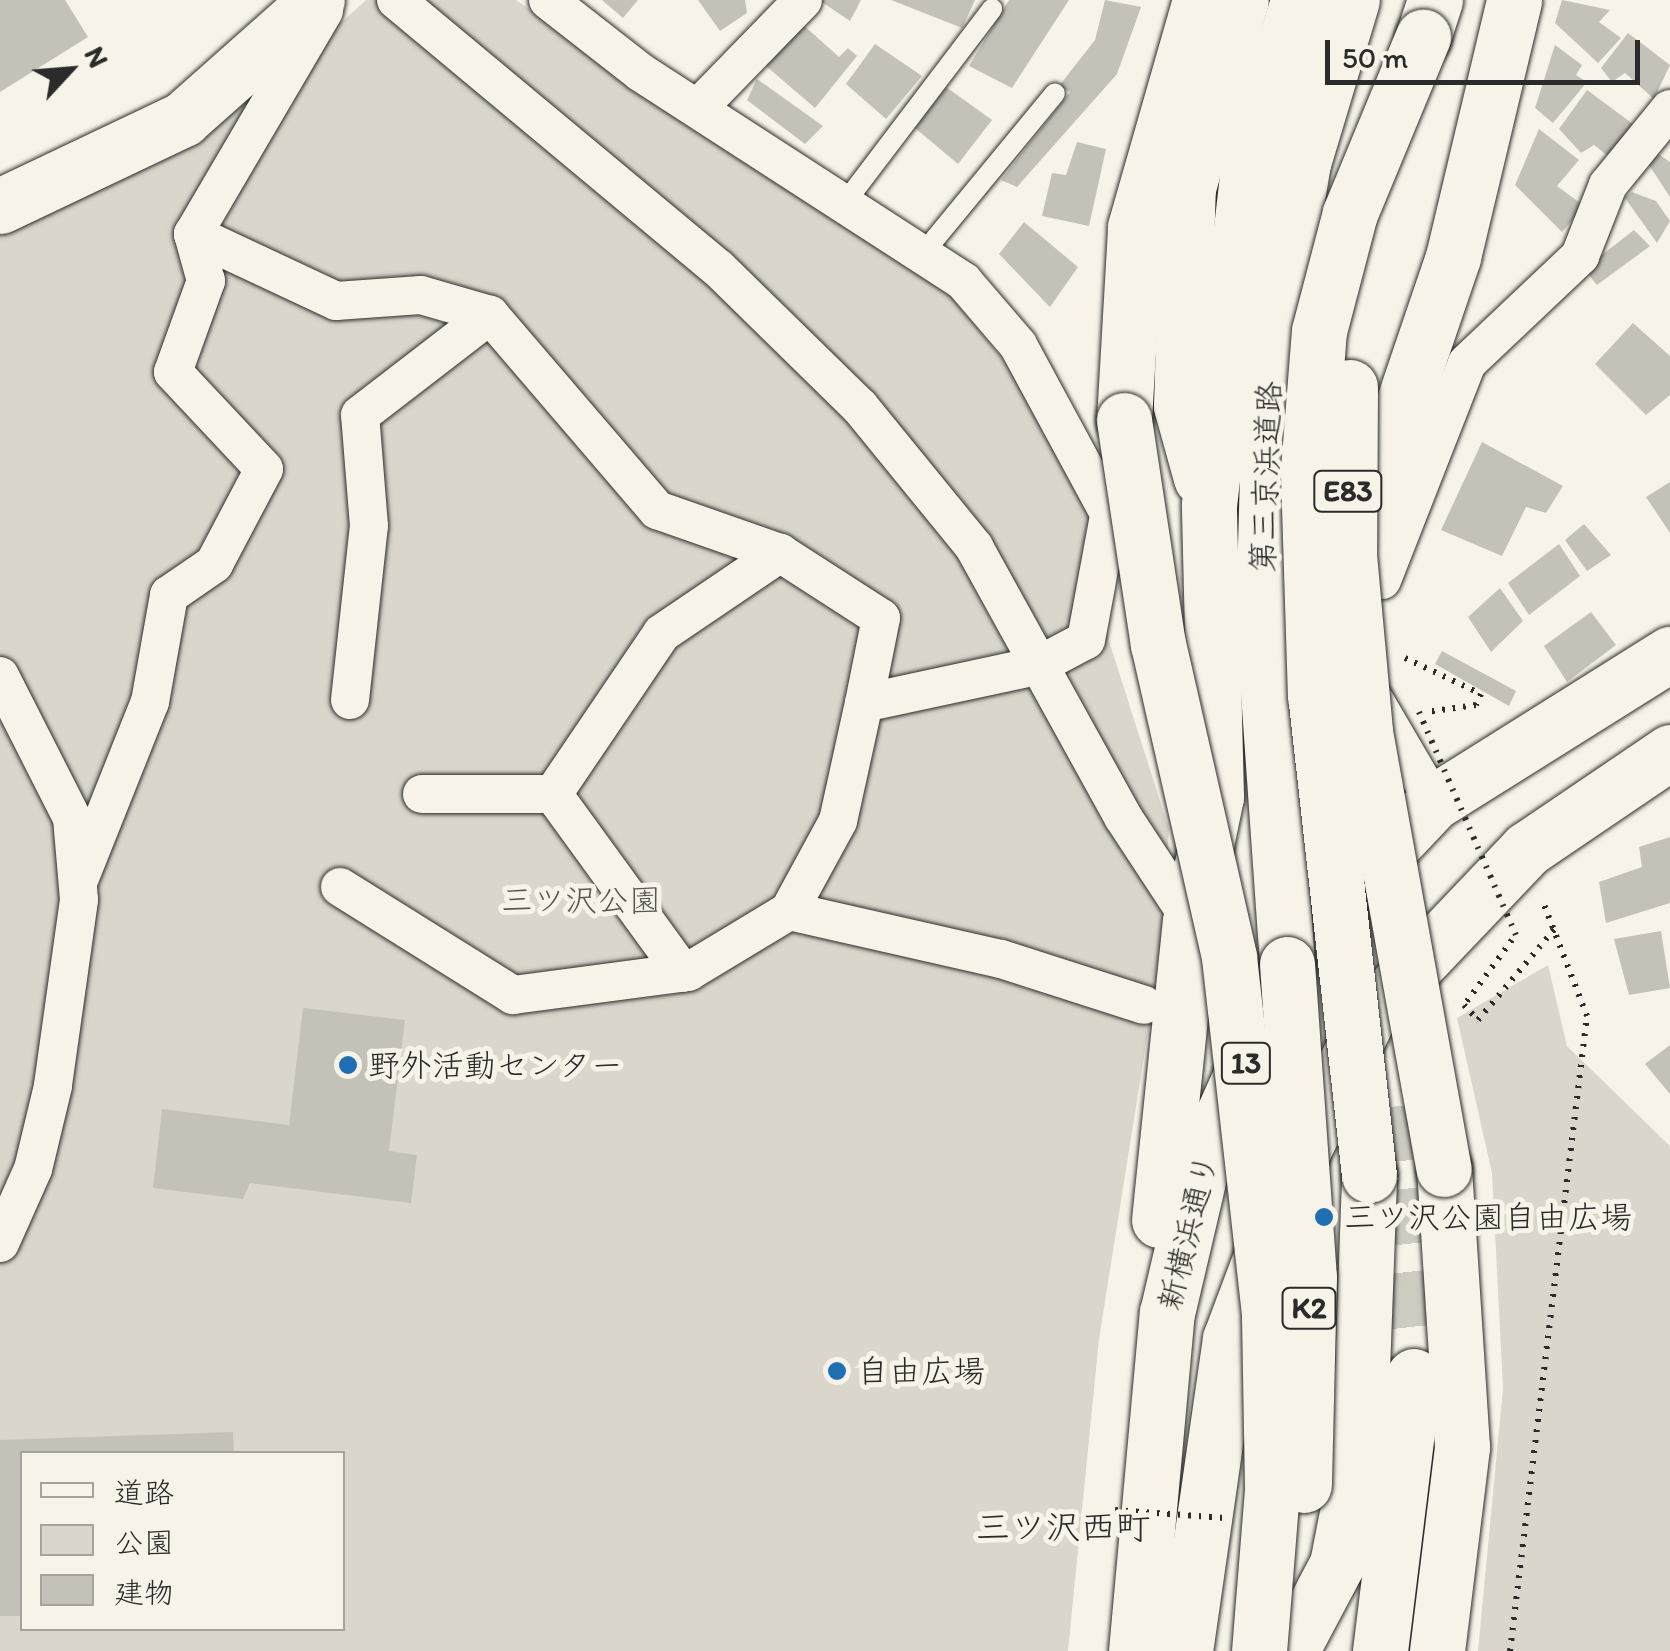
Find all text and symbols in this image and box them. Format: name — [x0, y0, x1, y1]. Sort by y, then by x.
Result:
north arrow — [20, 20, 120, 120]
scale bar — [1330, 20, 1645, 82]
text: 50 m — [1342, 39, 1408, 76]
text: N — [78, 41, 116, 73]
street label: 第三京浜道路 — [1243, 380, 1289, 574]
road number: E83 — [1313, 466, 1383, 516]
park label: 三ツ沢公園 — [501, 881, 661, 919]
road number: 13 — [1218, 1038, 1274, 1088]
place label: 野外活動センター — [368, 1046, 624, 1084]
marker: 野外活動センター — [337, 1054, 359, 1076]
street label: 新横浜通り — [1150, 1150, 1226, 1314]
place label: 三ツ沢公園自由広場 — [1344, 1198, 1632, 1236]
marker: 三ツ沢公園自由広場 — [1313, 1206, 1335, 1228]
road number: K2 — [1282, 1283, 1336, 1333]
place label: 自由広場 — [857, 1352, 985, 1390]
marker: 自由広場 — [826, 1360, 848, 1382]
legend — [20, 1451, 345, 1631]
text: 道路 — [114, 1474, 174, 1511]
district label: 三ツ沢西町 — [976, 1506, 1150, 1548]
text: 公園 — [114, 1524, 174, 1561]
text: 建物 — [114, 1574, 174, 1611]

